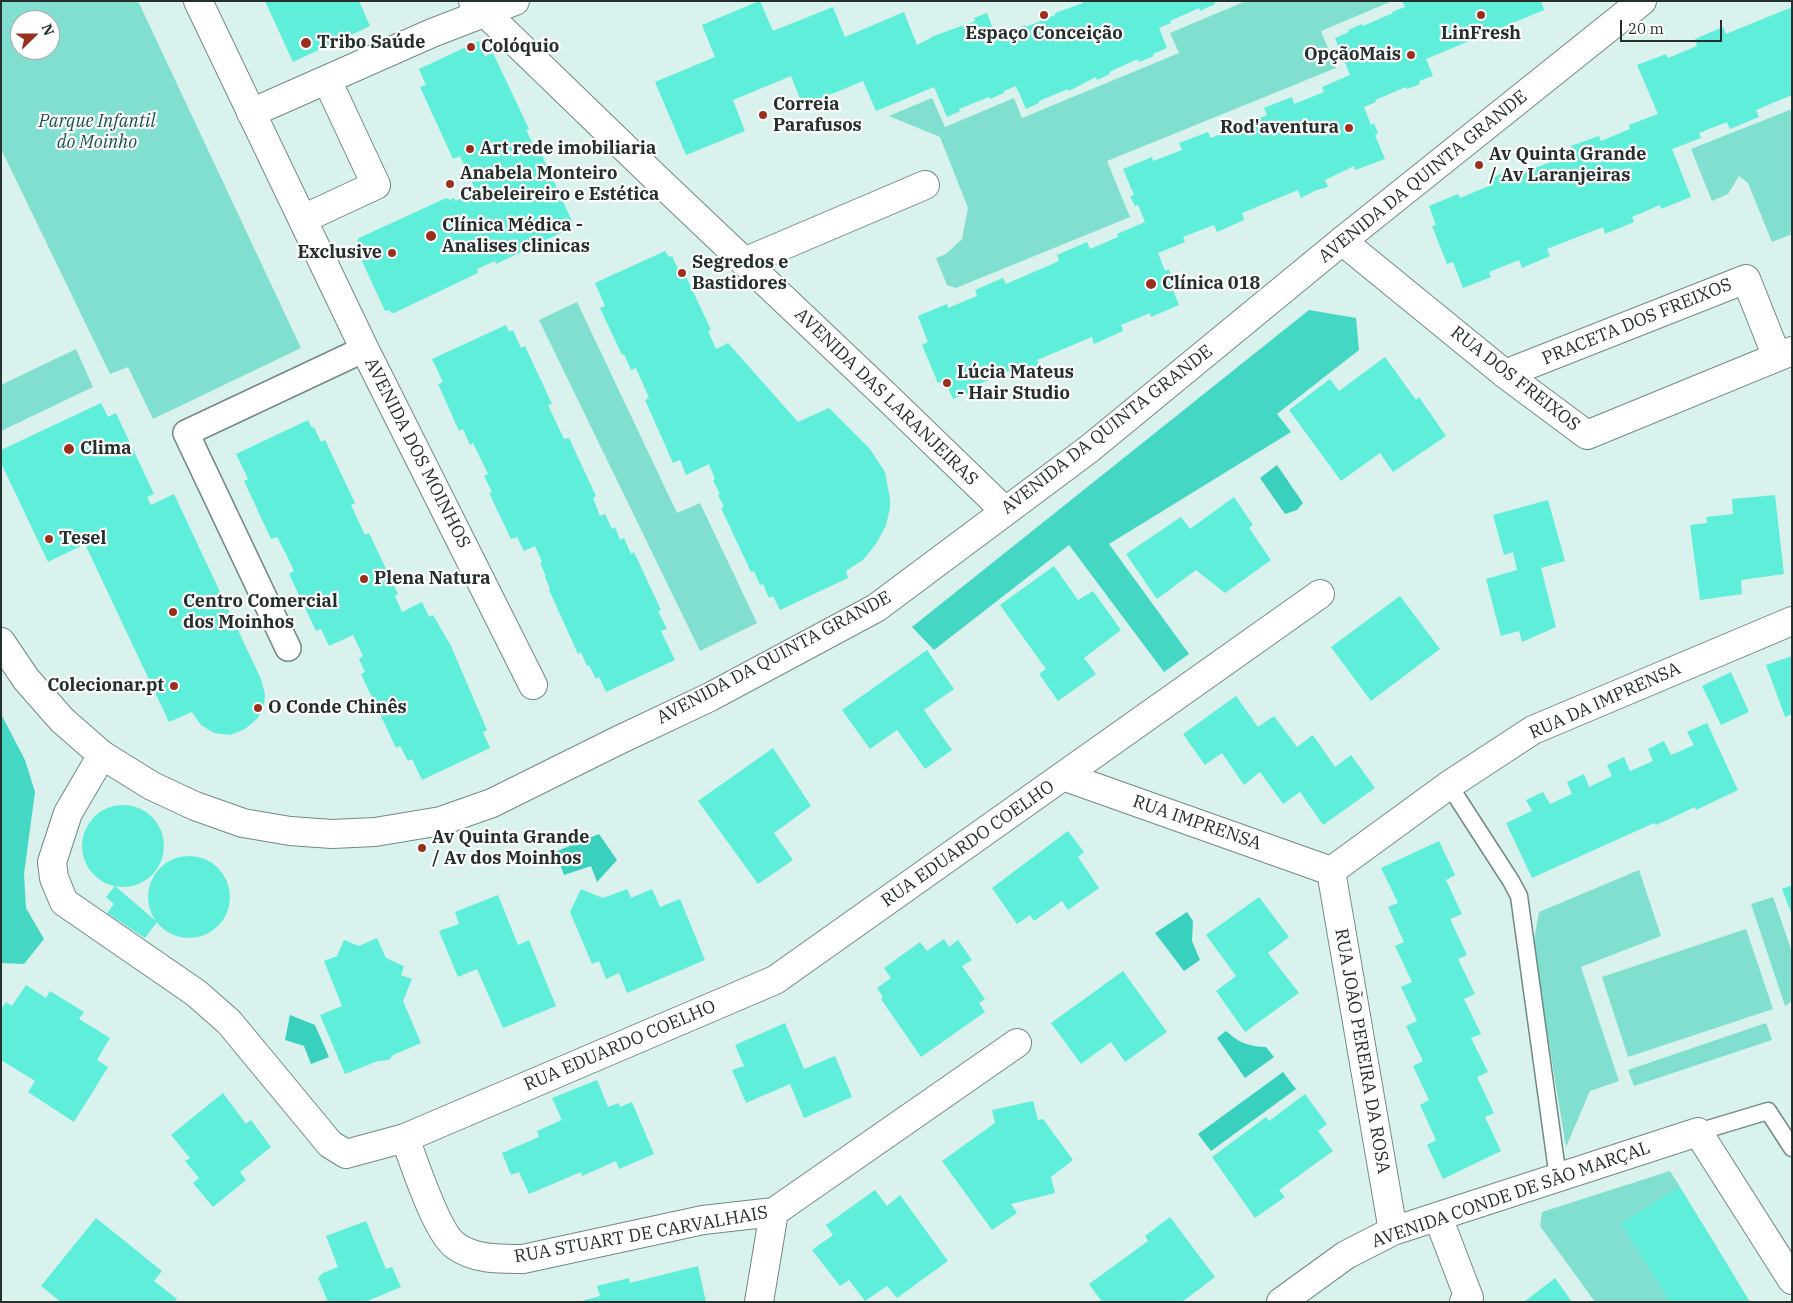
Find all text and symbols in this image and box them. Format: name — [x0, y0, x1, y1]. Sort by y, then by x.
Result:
marker: Espaço Conceição — [1038, 9, 1050, 21]
marker: LinFresh — [1475, 9, 1487, 21]
north arrow — [10, 10, 60, 60]
scale bar — [1623, 10, 1726, 42]
text: 20 m — [1628, 19, 1664, 38]
text: N — [38, 21, 58, 38]
place label: Espaço Conceição — [965, 23, 1123, 45]
place label: LinFresh — [1441, 23, 1521, 45]
place label: Tribo Saúde — [317, 32, 425, 54]
marker: Tribo Saúde — [299, 36, 313, 50]
place label: Colóquio — [481, 36, 559, 58]
marker: Colóquio — [465, 41, 477, 53]
place label: OpçãoMais — [1304, 44, 1401, 66]
marker: OpçãoMais — [1405, 49, 1417, 61]
street label: AVENIDA DA QUINTA GRANDE — [1314, 86, 1532, 268]
place label: Correia Parafusos — [773, 94, 862, 136]
marker: Correia Parafusos — [757, 109, 769, 121]
park label: Parque Infantil do Moinho — [38, 111, 156, 154]
place label: Rod'aventura — [1220, 117, 1339, 139]
marker: Rod'aventura — [1343, 122, 1355, 134]
place label: Art rede imobiliaria — [480, 138, 656, 160]
marker: Art rede imobiliaria — [464, 143, 476, 155]
place label: Av Quinta Grande / Av Laranjeiras — [1489, 144, 1646, 186]
marker: Av Quinta Grande / Av Laranjeiras — [1473, 159, 1485, 171]
place label: Anabela Monteiro Cabeleireiro e Estética — [460, 163, 659, 205]
marker: Anabela Monteiro Cabeleireiro e Estética — [444, 178, 456, 190]
place label: Clínica Médica - Analises clinicas — [442, 215, 590, 258]
marker: Clínica Médica - Analises clinicas — [424, 229, 438, 243]
place label: Exclusive — [297, 242, 382, 264]
marker: Exclusive — [386, 247, 398, 259]
place label: Segredos e Bastidores — [692, 252, 788, 294]
marker: Segredos e Bastidores — [676, 267, 688, 279]
place label: Clínica 018 — [1162, 273, 1260, 295]
street label: PRACETA DOS FREIXOS — [1539, 274, 1735, 370]
marker: Clínica 018 — [1144, 277, 1158, 291]
street label: AVENIDA DAS LARANJEIRAS — [790, 304, 982, 490]
street label: RUA DOS FREIXOS — [1446, 322, 1584, 436]
street label: AVENIDA DA QUINTA GRANDE — [997, 341, 1217, 519]
street label: AVENIDA DOS MOINHOS — [359, 354, 475, 552]
place label: Lúcia Mateus - Hair Studio — [957, 362, 1074, 404]
marker: Lúcia Mateus - Hair Studio — [941, 377, 953, 389]
place label: Clima — [80, 438, 132, 460]
marker: Clima — [62, 442, 76, 456]
place label: Tesel — [59, 528, 106, 550]
marker: Tesel — [43, 533, 55, 545]
place label: Plena Natura — [374, 568, 491, 590]
marker: Plena Natura — [358, 573, 370, 585]
street label: AVENIDA DA QUINTA GRANDE — [653, 587, 895, 729]
place label: Centro Comercial dos Moinhos — [183, 591, 338, 634]
marker: Centro Comercial dos Moinhos — [167, 606, 179, 618]
street label: RUA DA IMPRENSA — [1526, 658, 1684, 744]
place label: Colecionar.pt — [47, 675, 164, 697]
marker: Colecionar.pt — [168, 680, 180, 692]
place label: O Conde Chinês — [268, 697, 407, 719]
marker: O Conde Chinês — [252, 702, 264, 714]
street label: RUA EDUARDO COELHO — [877, 776, 1059, 912]
street label: RUA IMPRENSA — [1130, 791, 1264, 855]
place label: Av Quinta Grande / Av dos Moinhos — [432, 827, 589, 870]
marker: Av Quinta Grande / Av dos Moinhos — [416, 842, 428, 854]
street label: RUA JOÃO PEREIRA DA ROSA — [1330, 927, 1394, 1175]
street label: RUA EDUARDO COELHO — [521, 996, 719, 1096]
street label: AVENIDA CONDE DE SÃO MARÇAL — [1369, 1137, 1653, 1253]
street label: RUA STUART DE CARVALHAIS — [512, 1202, 770, 1268]

